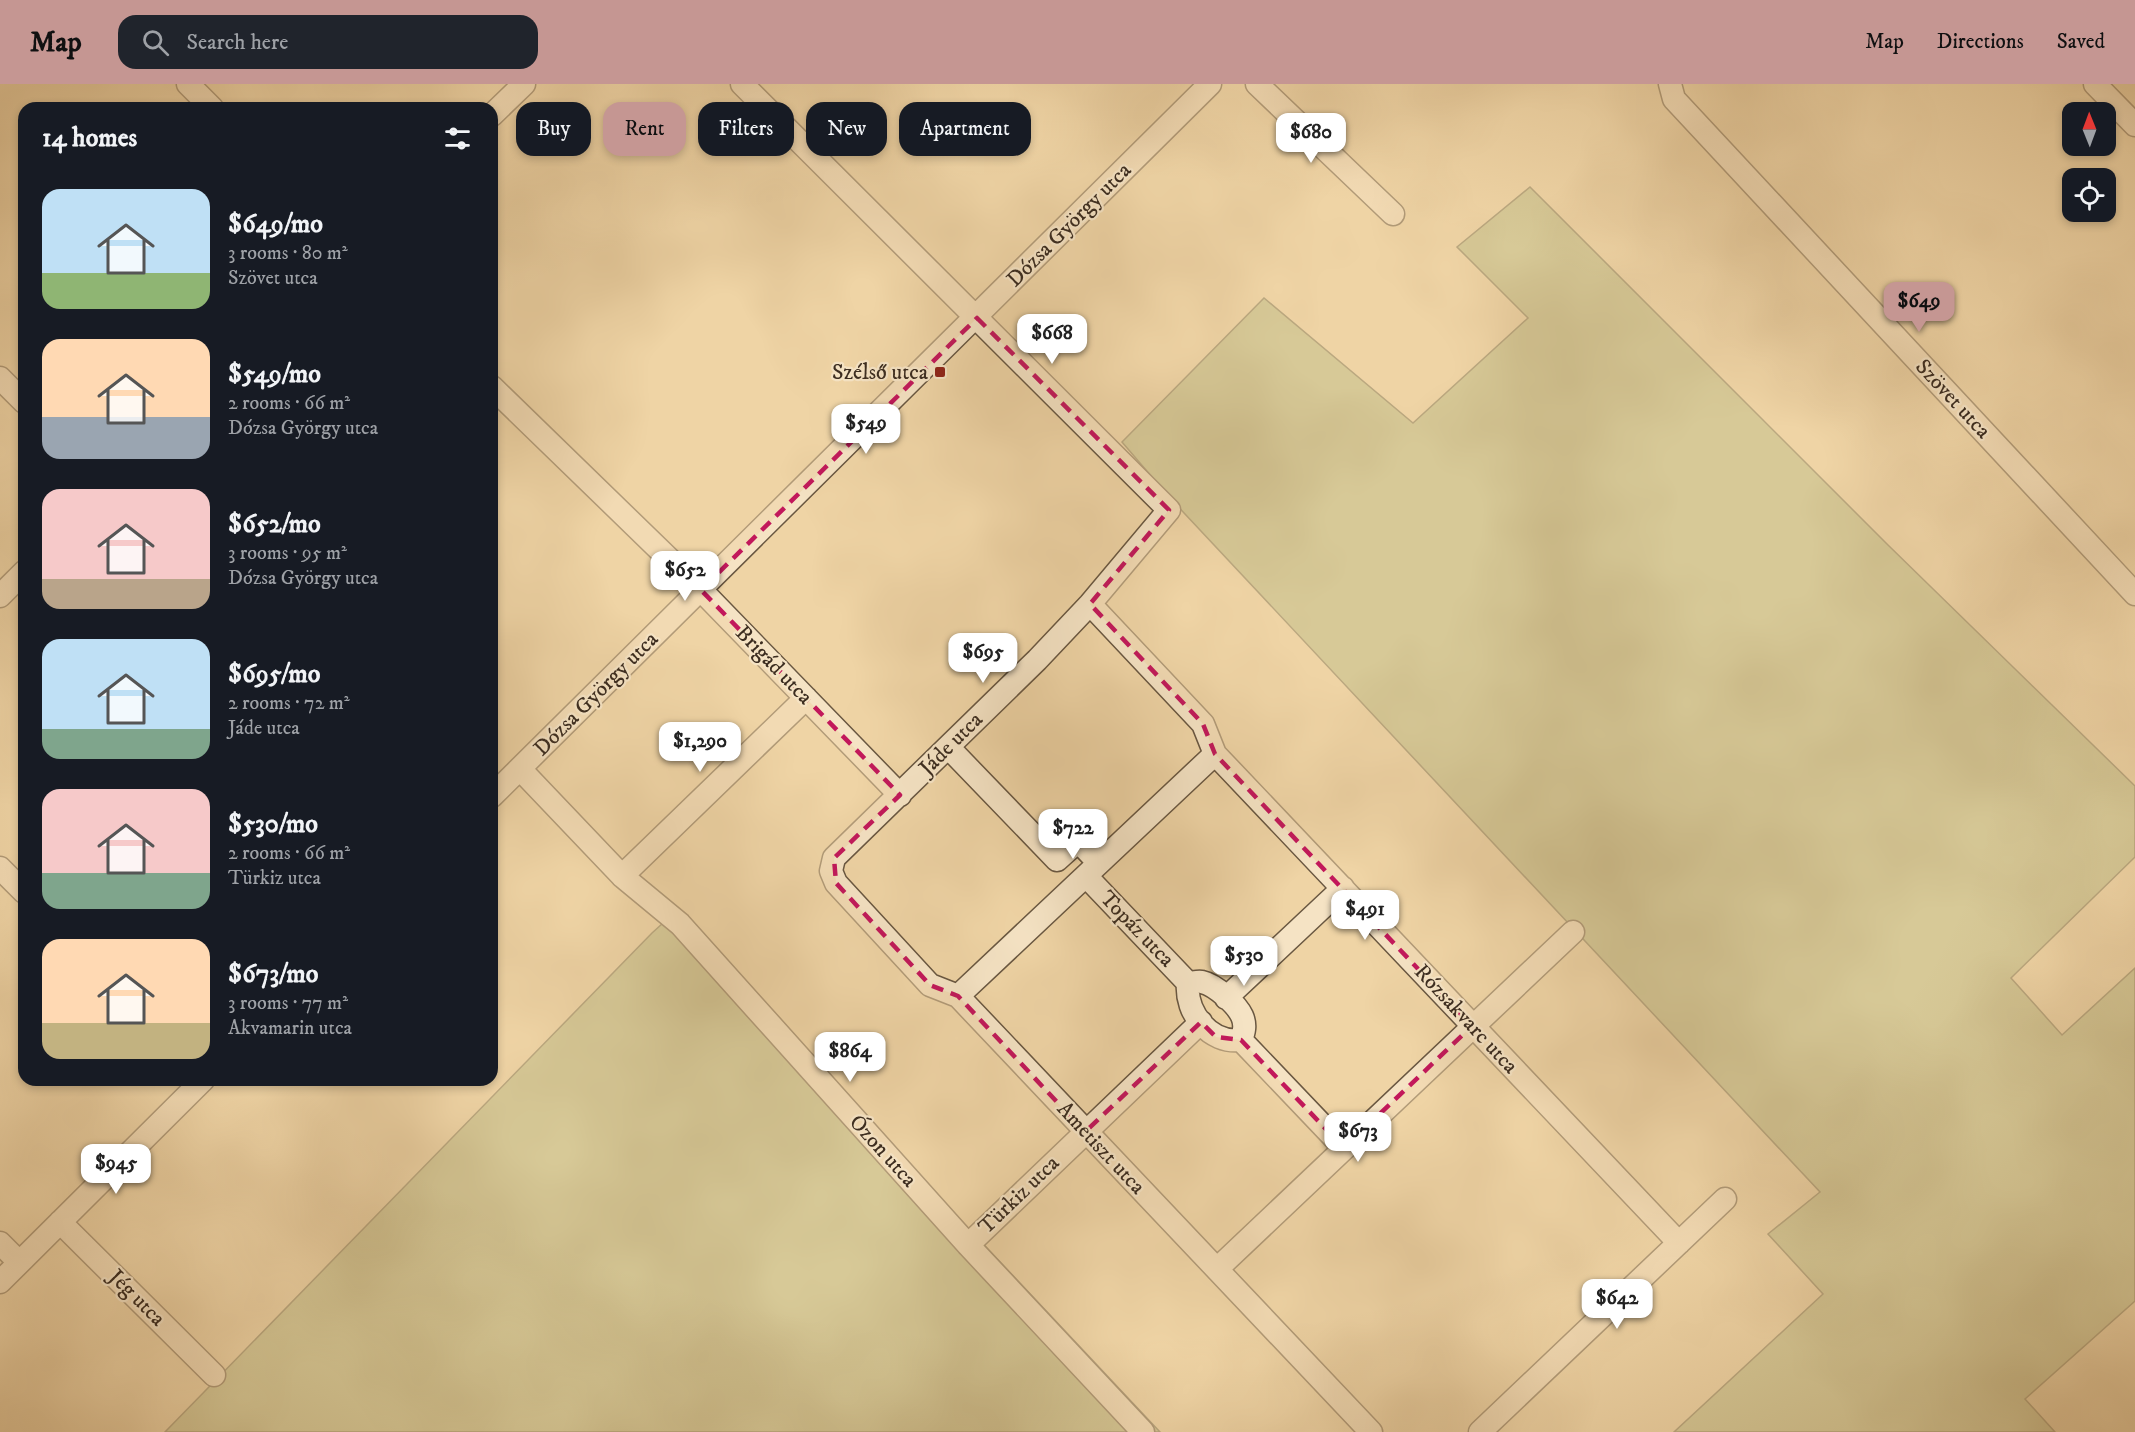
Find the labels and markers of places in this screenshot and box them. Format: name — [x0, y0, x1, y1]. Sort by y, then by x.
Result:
pin: $680 — [1275, 113, 1347, 164]
pin: $649 — [1883, 282, 1955, 333]
pin: $668 — [1016, 314, 1088, 365]
place label: Szélső utca — [832, 359, 929, 386]
marker: Szélső utca — [933, 365, 947, 379]
pin: $549 — [830, 404, 902, 455]
pin: $652 — [649, 551, 721, 602]
pin: $695 — [947, 633, 1019, 684]
pin: $1,290 — [651, 722, 749, 773]
pin: $722 — [1037, 809, 1109, 860]
pin: $491 — [1329, 890, 1401, 941]
pin: $530 — [1208, 936, 1280, 987]
pin: $864 — [814, 1032, 886, 1083]
pin: $673 — [1322, 1112, 1394, 1163]
pin: $945 — [80, 1144, 152, 1195]
pin: $642 — [1581, 1279, 1653, 1330]

